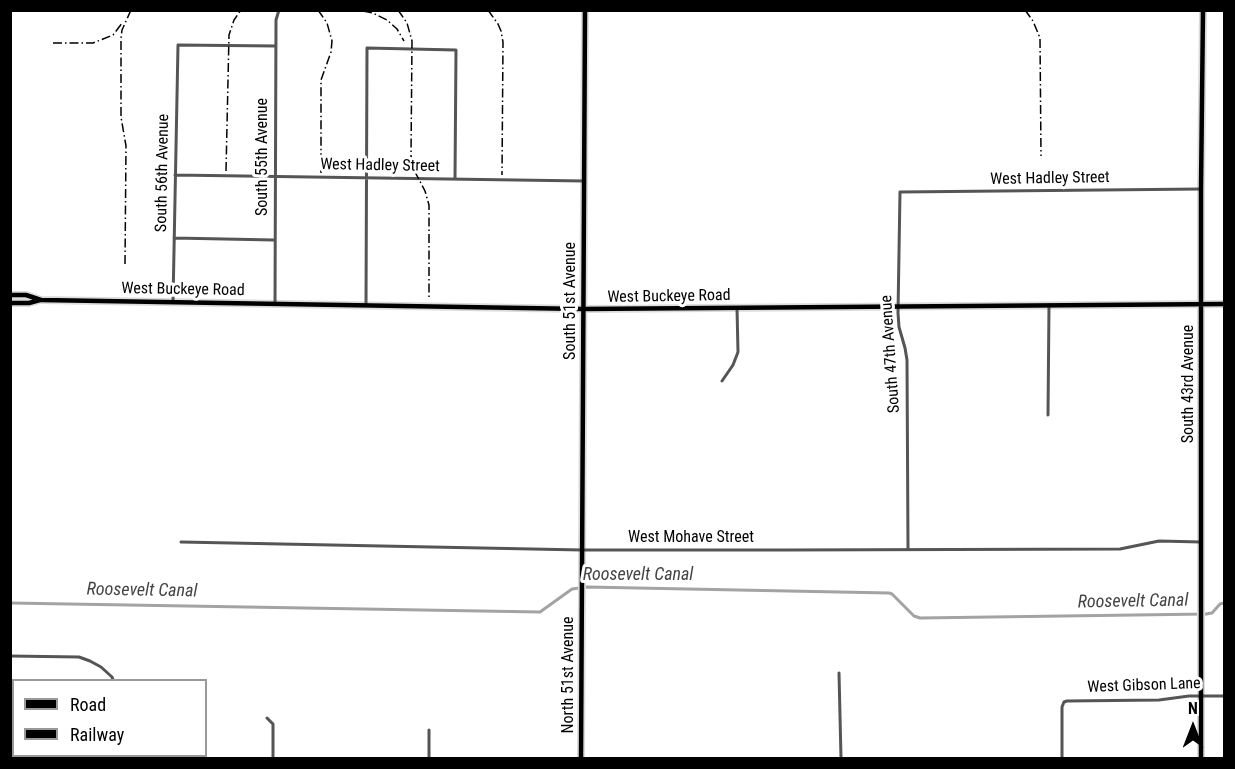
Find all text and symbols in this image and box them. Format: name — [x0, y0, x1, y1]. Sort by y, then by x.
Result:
street label: South 55th Avenue — [253, 98, 273, 216]
street label: South 56th Avenue — [152, 114, 174, 232]
street label: West Hadley Street — [320, 155, 440, 177]
street label: West Hadley Street — [990, 168, 1110, 190]
street label: South 51st Avenue — [561, 242, 581, 360]
street label: West Buckeye Road — [121, 279, 245, 301]
street label: West Buckeye Road — [607, 286, 731, 308]
street label: South 47th Avenue — [877, 294, 905, 414]
street label: South 43rd Avenue — [1179, 325, 1199, 443]
street label: West Mohave Street — [628, 528, 754, 548]
water label: Roosevelt Canal — [583, 564, 693, 586]
water label: Roosevelt Canal — [86, 579, 198, 603]
water label: Roosevelt Canal — [1077, 590, 1189, 614]
street label: North 51st Avenue — [559, 617, 579, 733]
street label: West Gibson Lane — [1087, 674, 1201, 698]
legend — [12, 679, 207, 757]
text: Road — [70, 694, 106, 715]
north arrow — [1163, 697, 1223, 757]
text: N — [1188, 699, 1198, 718]
text: Railway — [70, 724, 124, 745]

